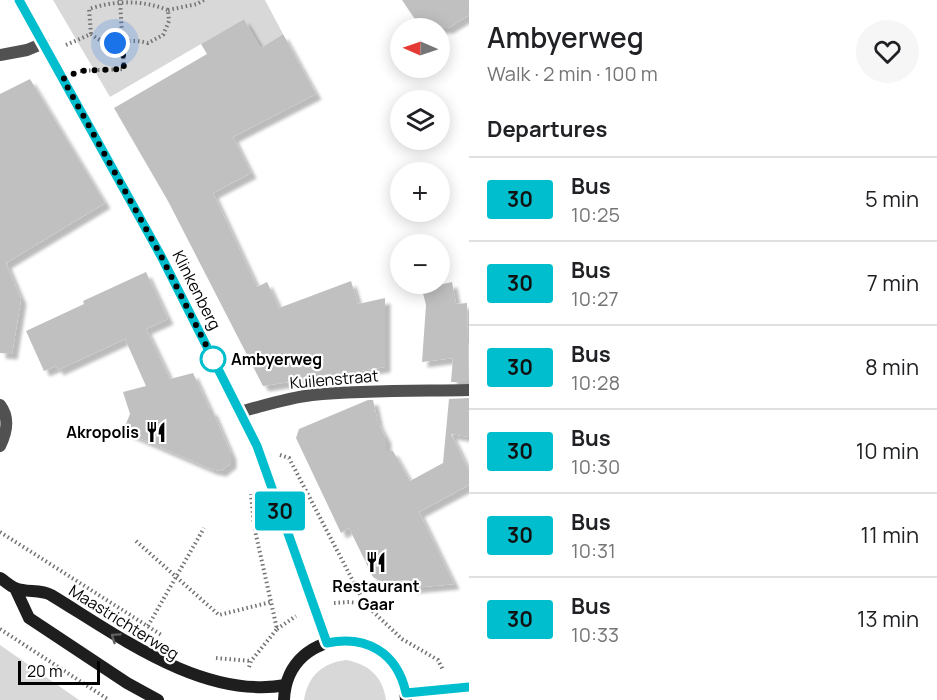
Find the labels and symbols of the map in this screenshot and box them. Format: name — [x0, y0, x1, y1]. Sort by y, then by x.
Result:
north arrow — [390, 18, 450, 78]
your location — [100, 28, 130, 58]
street label: Klinkenberg — [168, 246, 226, 334]
marker: Ambyerweg — [200, 346, 226, 372]
place label: Ambyerweg — [231, 348, 322, 370]
street label: Kuilenstraat — [289, 364, 379, 394]
restaurant icon: Akropolis — [144, 420, 168, 444]
place label: Akropolis — [66, 421, 139, 443]
line badge: 30 — [253, 492, 307, 530]
restaurant icon: Restaurant Gaar — [364, 550, 388, 574]
place label: Restaurant Gaar — [332, 575, 420, 615]
street label: Maastrichterweg — [65, 579, 183, 665]
one-way arrow — [111, 633, 122, 644]
scale bar — [18, 658, 100, 686]

